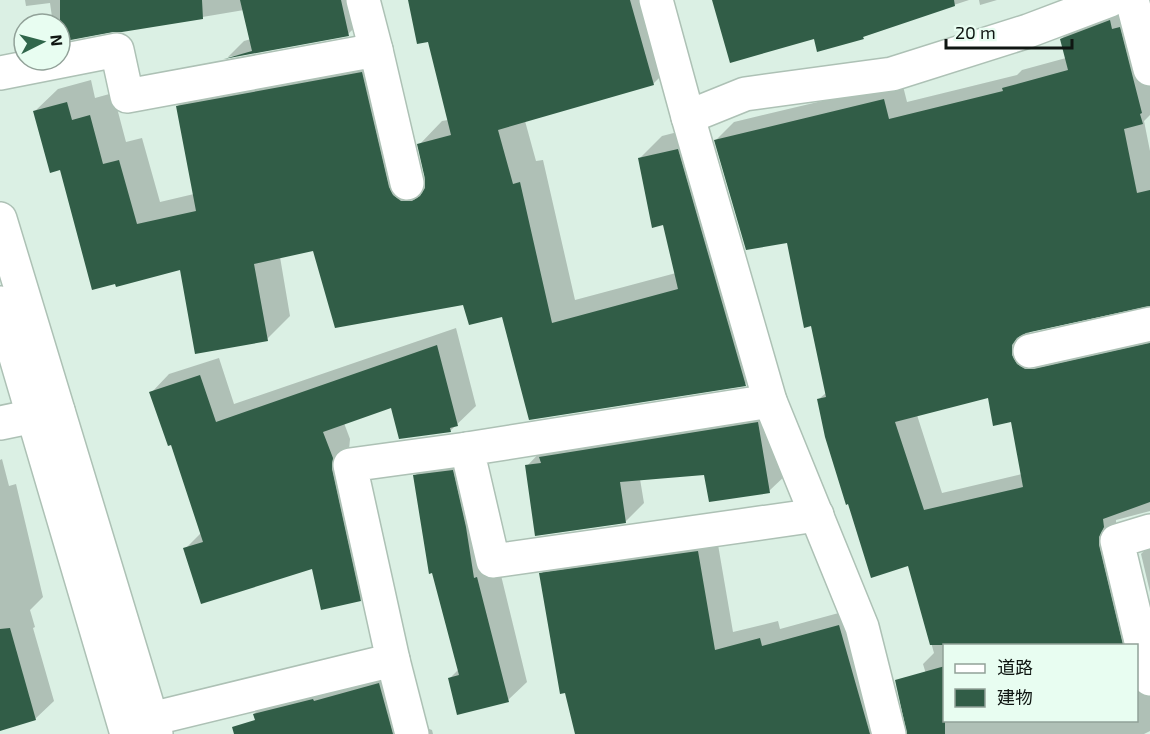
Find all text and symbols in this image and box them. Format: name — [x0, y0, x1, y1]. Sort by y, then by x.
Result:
north arrow — [12, 12, 72, 72]
scale bar — [946, 12, 1072, 50]
text: 20 m — [955, 21, 996, 43]
text: N — [47, 34, 67, 47]
legend — [943, 644, 1138, 722]
text: 道路 — [997, 656, 1033, 678]
text: 建物 — [997, 686, 1033, 708]

